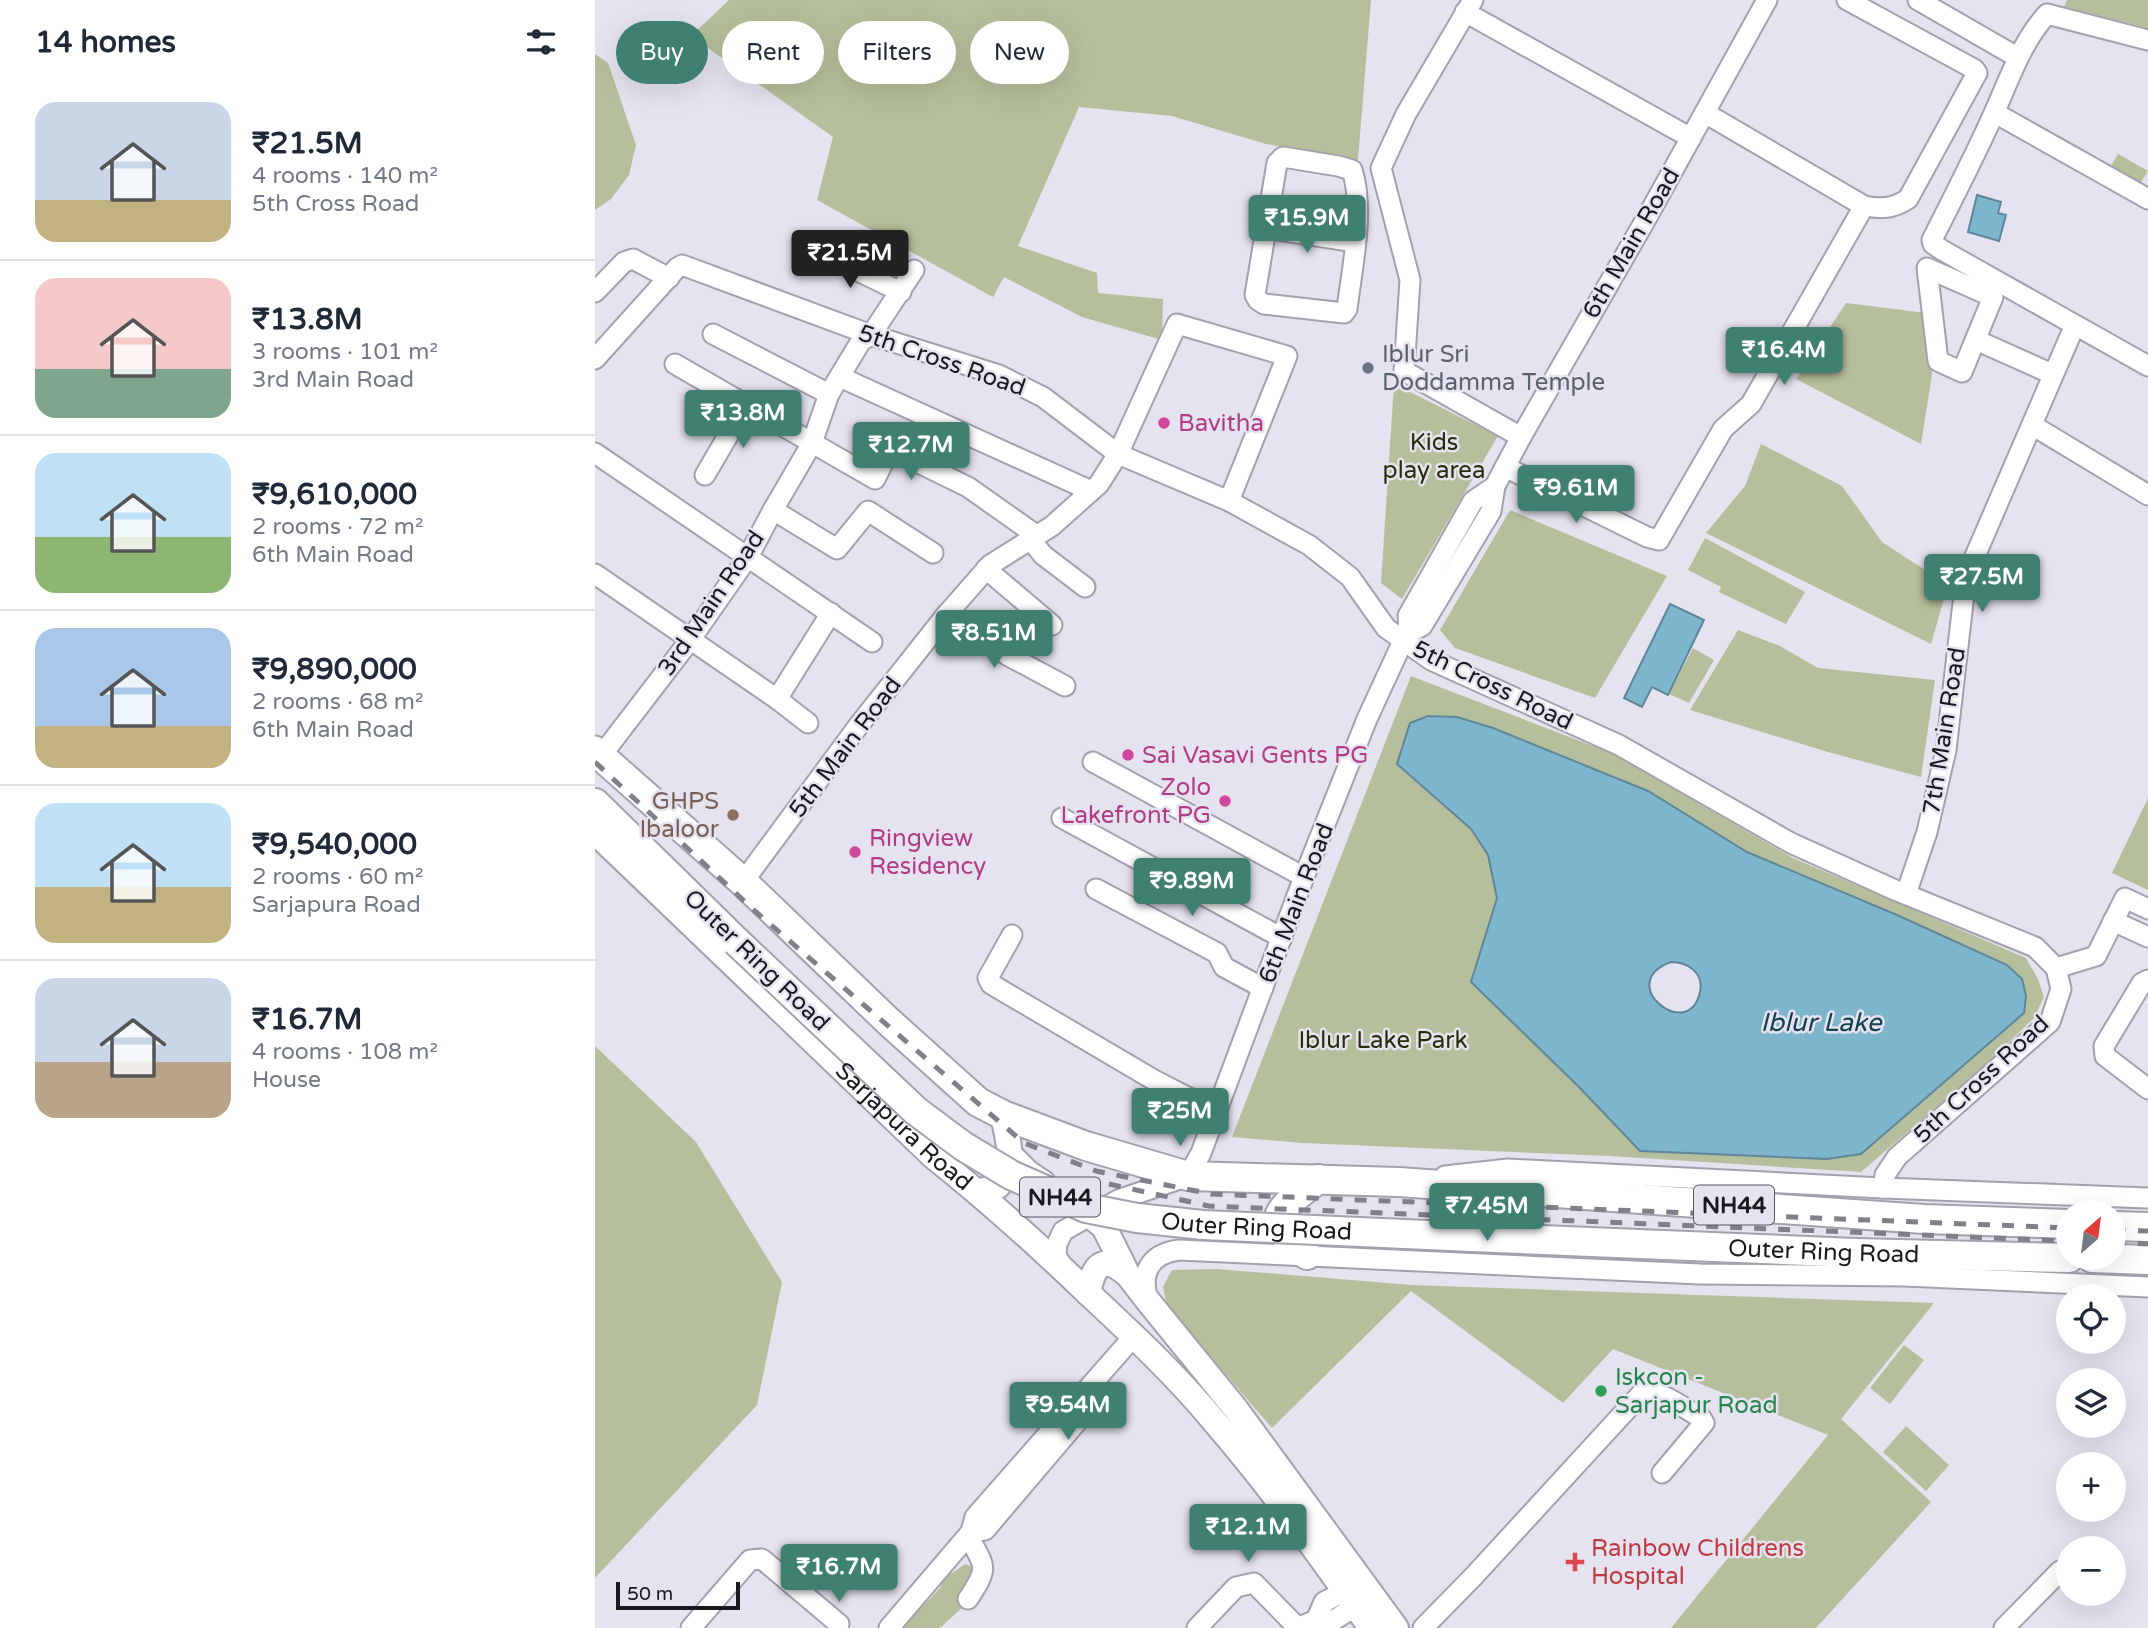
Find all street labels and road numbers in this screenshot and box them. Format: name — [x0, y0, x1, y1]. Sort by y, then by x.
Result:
street label: 6th Main Road — [1577, 163, 1686, 324]
street label: 5th Cross Road — [855, 318, 1029, 403]
street label: 3rd Main Road — [652, 525, 771, 681]
street label: 5th Cross Road — [1408, 634, 1578, 737]
street label: 7th Main Road — [1917, 645, 1972, 817]
street label: 5th Main Road — [783, 671, 908, 823]
street label: 6th Main Road — [1253, 819, 1340, 987]
street label: Outer Ring Road — [678, 883, 836, 1037]
street label: 5th Cross Road — [1908, 1009, 2055, 1150]
street label: Sarjapura Road — [829, 1056, 978, 1197]
road number: NH44 — [1020, 1178, 1100, 1216]
road number: NH44 — [1694, 1186, 1774, 1224]
street label: Outer Ring Road — [1159, 1207, 1353, 1247]
street label: Outer Ring Road — [1727, 1234, 1920, 1269]

